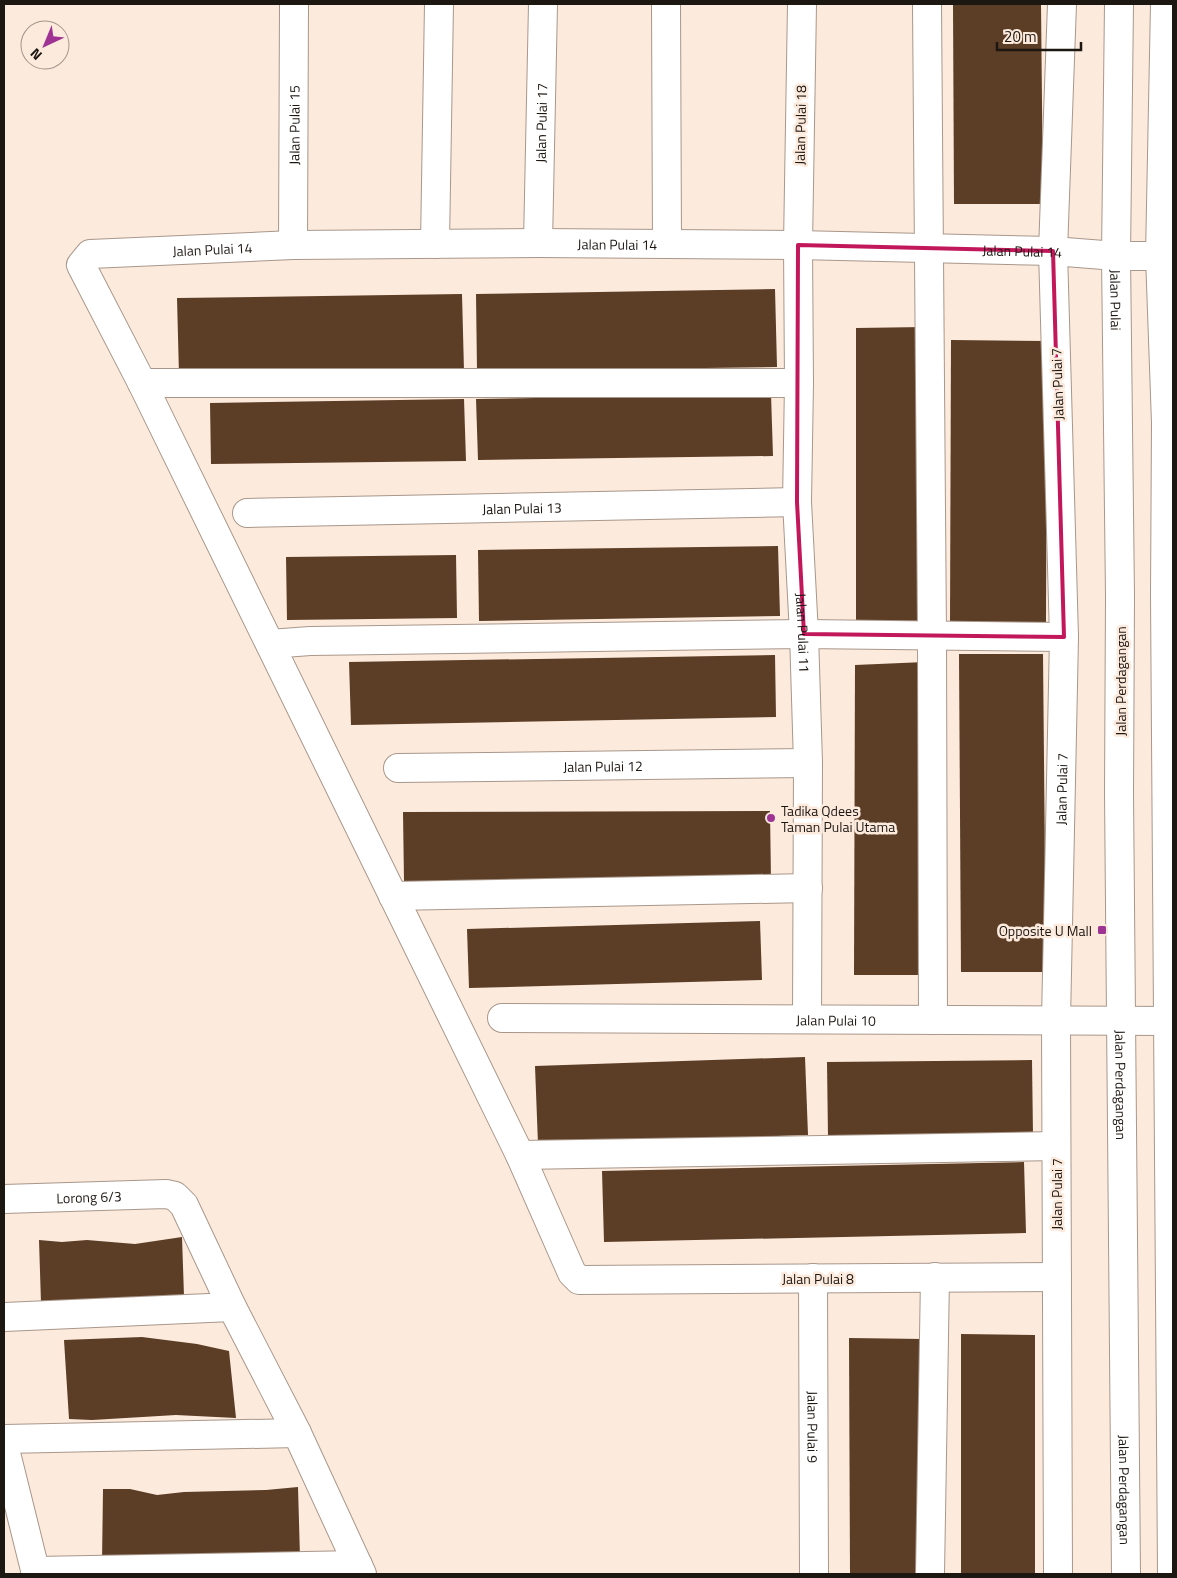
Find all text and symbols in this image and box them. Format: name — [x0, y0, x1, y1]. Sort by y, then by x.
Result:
north arrow — [20, 20, 70, 70]
scale bar — [997, 20, 1081, 52]
text: 20 m — [1004, 25, 1037, 48]
text: N — [25, 44, 46, 66]
street label: Jalan Pulai 17 — [529, 83, 552, 163]
street label: Jalan Pulai 15 — [283, 85, 304, 165]
street label: Jalan Pulai 18 — [789, 85, 811, 165]
street label: Jalan Pulai 14 — [577, 233, 657, 254]
street label: Jalan Pulai 14 — [172, 236, 253, 261]
street label: Jalan Pulai 14 — [982, 239, 1063, 262]
street label: Jalan Pulai — [1106, 269, 1127, 331]
street label: Jalan Pulai 7 — [1045, 348, 1069, 420]
street label: Jalan Pulai 13 — [482, 496, 562, 519]
street label: Jalan Pulai 11 — [791, 592, 816, 673]
street label: Jalan Perdagangan — [1110, 626, 1131, 736]
street label: Jalan Pulai 7 — [1050, 753, 1072, 825]
street label: Jalan Pulai 12 — [563, 755, 643, 776]
place label: Tadika Qdees Taman Pulai Utama — [781, 800, 895, 837]
marker: Tadika Qdees Taman Pulai Utama — [765, 812, 777, 824]
place label: Opposite U Mall — [999, 920, 1092, 941]
marker: Opposite U Mall — [1096, 924, 1108, 936]
street label: Jalan Pulai 10 — [796, 1009, 876, 1030]
street label: Jalan Perdagangan — [1111, 1030, 1133, 1140]
street label: Jalan Pulai 7 — [1046, 1158, 1067, 1230]
street label: Lorong 6/3 — [56, 1185, 122, 1208]
street label: Jalan Pulai 8 — [782, 1268, 854, 1289]
street label: Jalan Pulai 9 — [803, 1391, 824, 1463]
street label: Jalan Perdagangan — [1114, 1435, 1136, 1545]

